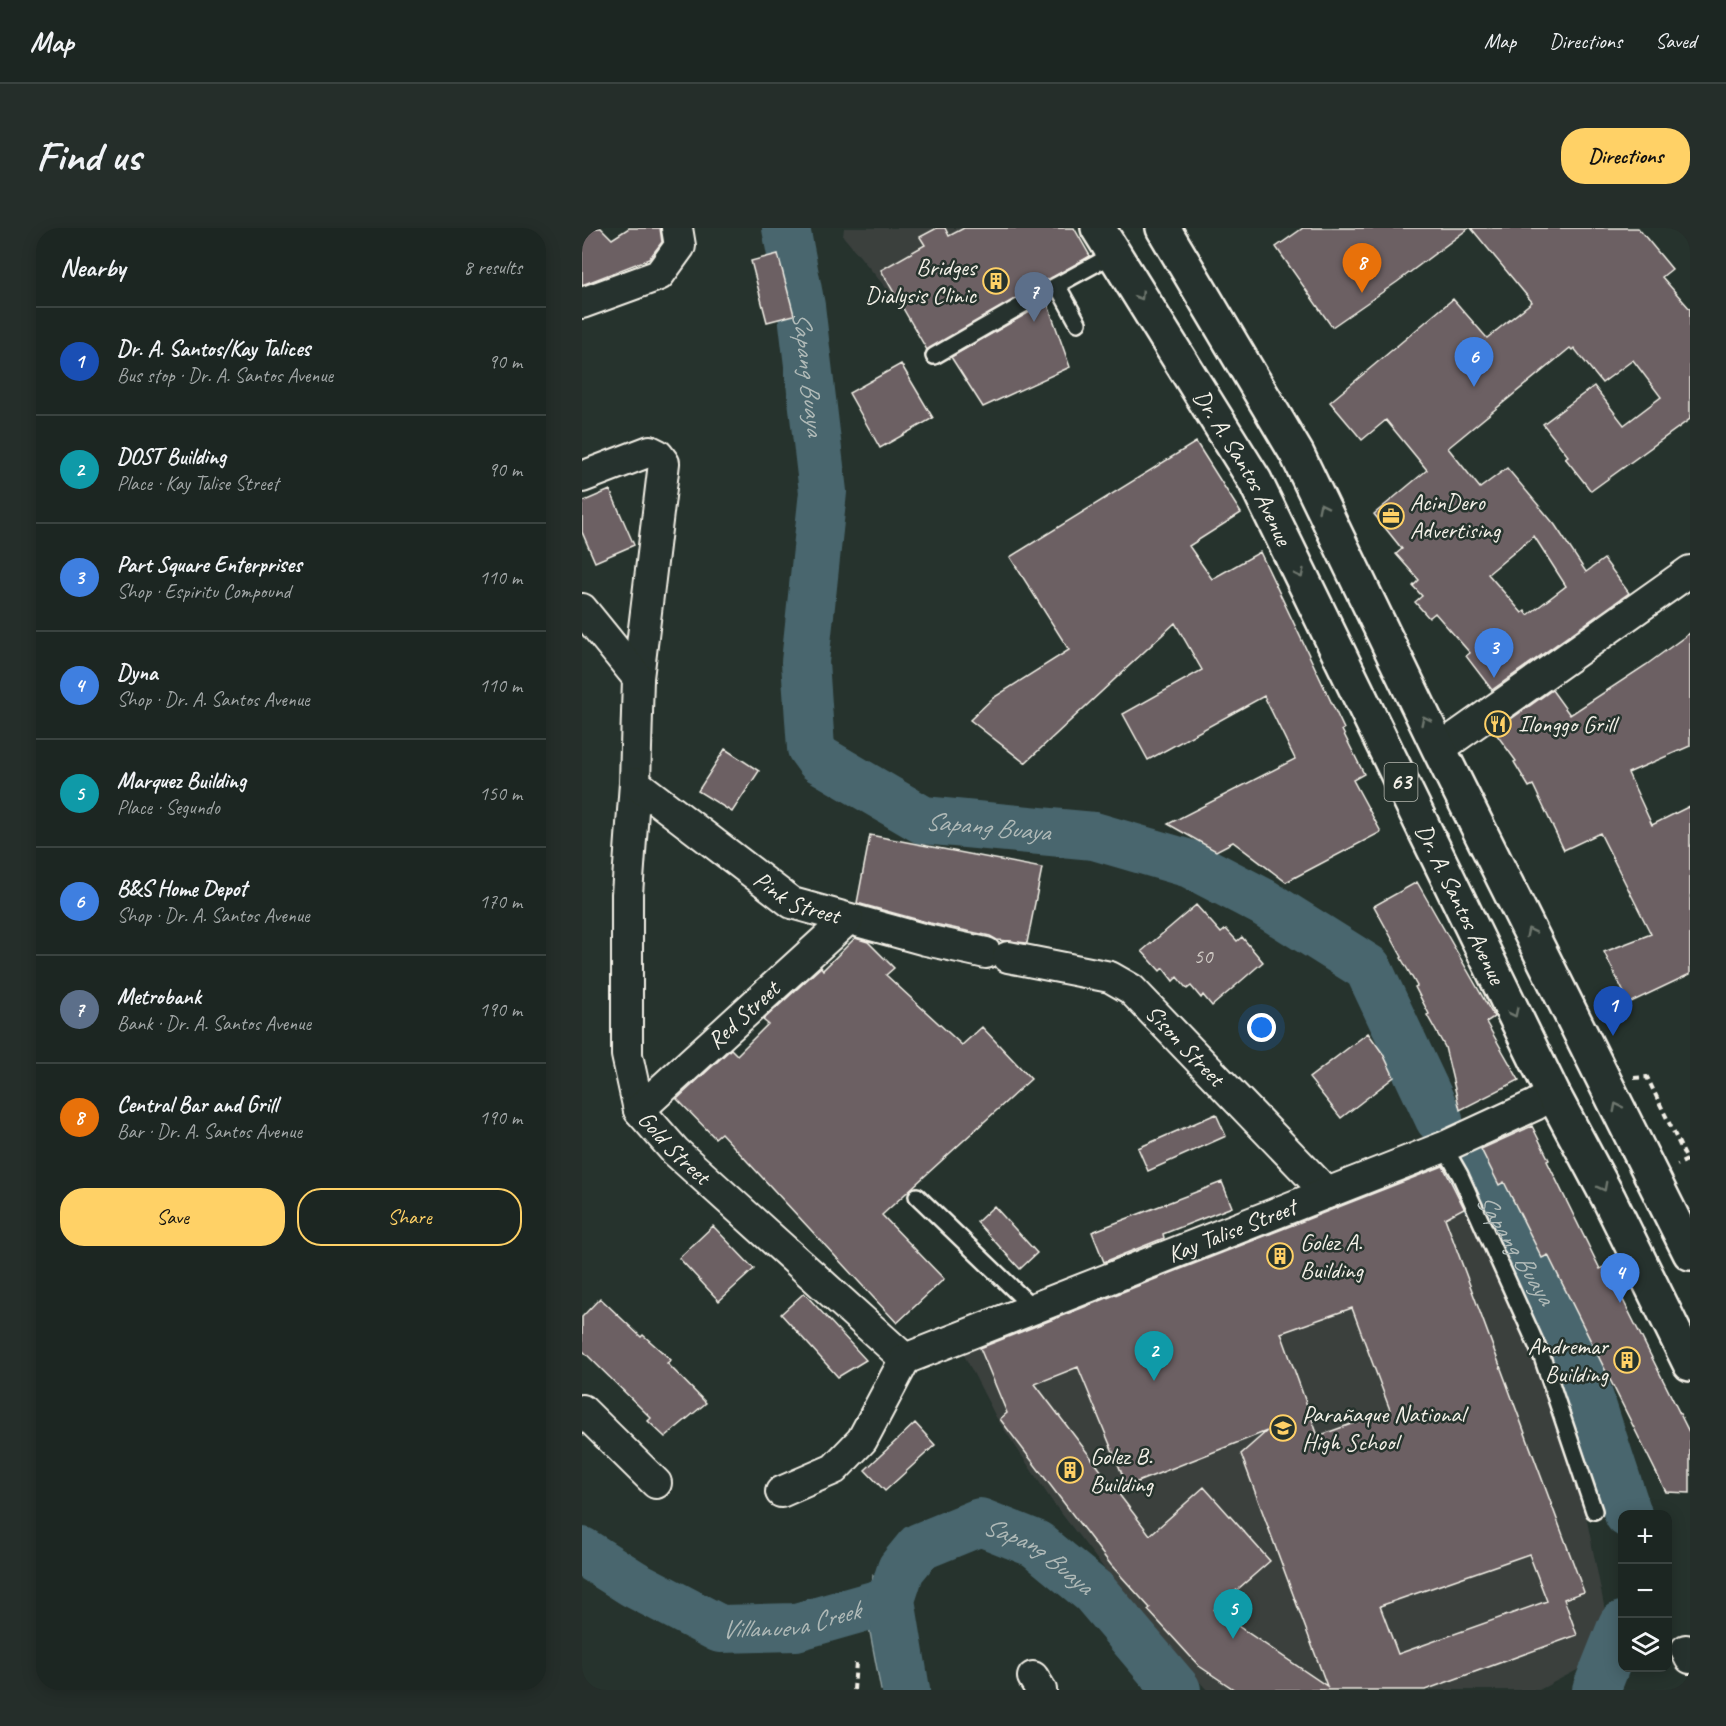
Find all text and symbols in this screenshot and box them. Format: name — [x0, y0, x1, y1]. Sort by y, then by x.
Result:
text: Map — [30, 24, 73, 59]
text: Map — [1484, 28, 1516, 54]
text: Directions — [1549, 28, 1622, 54]
text: Saved — [1655, 28, 1696, 54]
button: Directions — [1561, 128, 1690, 184]
text: Find us — [36, 130, 141, 183]
pin: 8 — [1342, 244, 1382, 293]
text: Nearby — [60, 251, 125, 284]
place label: Bridges Dialysis Clinic — [865, 252, 979, 310]
text: 8 results — [463, 255, 522, 280]
building icon: Bridges Dialysis Clinic — [981, 266, 1011, 296]
pin: 7 — [1014, 272, 1054, 322]
one-way arrow — [1133, 290, 1145, 300]
water label: Sapang Buaya — [785, 309, 833, 439]
text: Dr. A. Santos/Kay Talices — [117, 335, 310, 363]
pin: 6 — [1454, 338, 1494, 387]
text: 1 — [75, 349, 84, 374]
text: 90 m — [488, 349, 522, 374]
text: Bus stop · Dr. A. Santos Avenue — [117, 363, 333, 388]
street label: Dr. A. Santos Avenue — [1187, 384, 1300, 552]
text: DOST Building — [117, 443, 226, 471]
text: 2 — [75, 457, 84, 482]
text: 90 m — [488, 457, 522, 482]
text: Place · Kay Talise Street — [117, 471, 279, 496]
place label: AcinDero Advertising — [1410, 487, 1502, 545]
office icon: AcinDero Advertising — [1376, 501, 1406, 531]
one-way arrow — [1318, 502, 1330, 513]
text: Part Square Enterprises — [117, 551, 302, 579]
text: 3 — [75, 565, 84, 590]
text: 110 m — [479, 565, 522, 590]
one-way arrow — [1292, 567, 1304, 578]
text: Shop · Espiritu Compound — [117, 579, 291, 604]
pin: 3 — [1474, 628, 1514, 678]
text: Dyna — [117, 659, 158, 687]
text: 4 — [75, 673, 84, 698]
text: 110 m — [479, 673, 522, 698]
text: Shop · Dr. A. Santos Avenue — [117, 687, 310, 712]
restaurant icon: Ilonggo Grill — [1483, 709, 1513, 739]
place label: Ilonggo Grill — [1518, 709, 1620, 739]
one-way arrow — [1421, 715, 1433, 726]
road number: 63 — [1384, 763, 1418, 801]
text: Marquez Building — [117, 767, 246, 795]
text: 5 — [75, 781, 84, 806]
text: 150 m — [479, 781, 522, 806]
text: Place · Segundo — [117, 795, 220, 820]
water label: Sapang Buaya — [924, 804, 1054, 849]
street label: Dr. A. Santos Avenue — [1409, 819, 1513, 991]
street label: Pink Street — [748, 864, 845, 931]
text: B&S Home Depot — [117, 875, 247, 903]
text: 6 — [75, 889, 84, 914]
text: 170 m — [479, 889, 522, 914]
text: Shop · Dr. A. Santos Avenue — [117, 903, 310, 928]
one-way arrow — [1526, 928, 1538, 939]
house number: 50 — [1194, 943, 1214, 969]
street label: Red Street — [701, 973, 787, 1055]
text: Metrobank — [117, 983, 201, 1011]
pin: 1 — [1594, 986, 1632, 1036]
text: 7 — [75, 997, 84, 1022]
text: 190 m — [479, 997, 522, 1022]
street label: Sison Street — [1139, 998, 1232, 1094]
one-way arrow — [1506, 1007, 1518, 1018]
text: Bank · Dr. A. Santos Avenue — [117, 1011, 311, 1036]
your location — [1247, 1013, 1276, 1042]
text: Central Bar and Grill — [117, 1091, 277, 1119]
one-way arrow — [1613, 1102, 1625, 1113]
street label: Gold Street — [632, 1104, 718, 1192]
text: 8 — [75, 1105, 84, 1130]
text: 190 m — [479, 1105, 522, 1130]
text: Bar · Dr. A. Santos Avenue — [117, 1119, 302, 1144]
one-way arrow — [1596, 1181, 1607, 1191]
water label: Sapang Buaya — [1469, 1187, 1564, 1312]
button: Save — [60, 1188, 285, 1246]
button: Share — [297, 1188, 522, 1246]
street label: Kay Talise Street — [1163, 1191, 1303, 1269]
place label: Golez A. Building — [1300, 1227, 1365, 1285]
building icon: Golez A. Building — [1265, 1241, 1295, 1271]
pin: 4 — [1600, 1254, 1640, 1303]
place label: Andremar Building — [1528, 1331, 1610, 1389]
pin: 2 — [1134, 1332, 1174, 1381]
building icon: Andremar Building — [1612, 1345, 1642, 1375]
place label: Parañaque National High School — [1302, 1399, 1469, 1457]
school or university icon: Parañaque National High School — [1268, 1413, 1298, 1443]
place label: Golez B. Building — [1090, 1441, 1155, 1499]
building icon: Golez B. Building — [1055, 1455, 1085, 1485]
water label: Sapang Buaya — [979, 1509, 1102, 1603]
map controls — [1618, 1510, 1672, 1672]
button: + — [1618, 1510, 1672, 1564]
button: − — [1618, 1564, 1672, 1618]
pin: 5 — [1214, 1590, 1252, 1639]
water label: Villanueva Creek — [721, 1592, 869, 1645]
button: layers — [1618, 1618, 1672, 1672]

